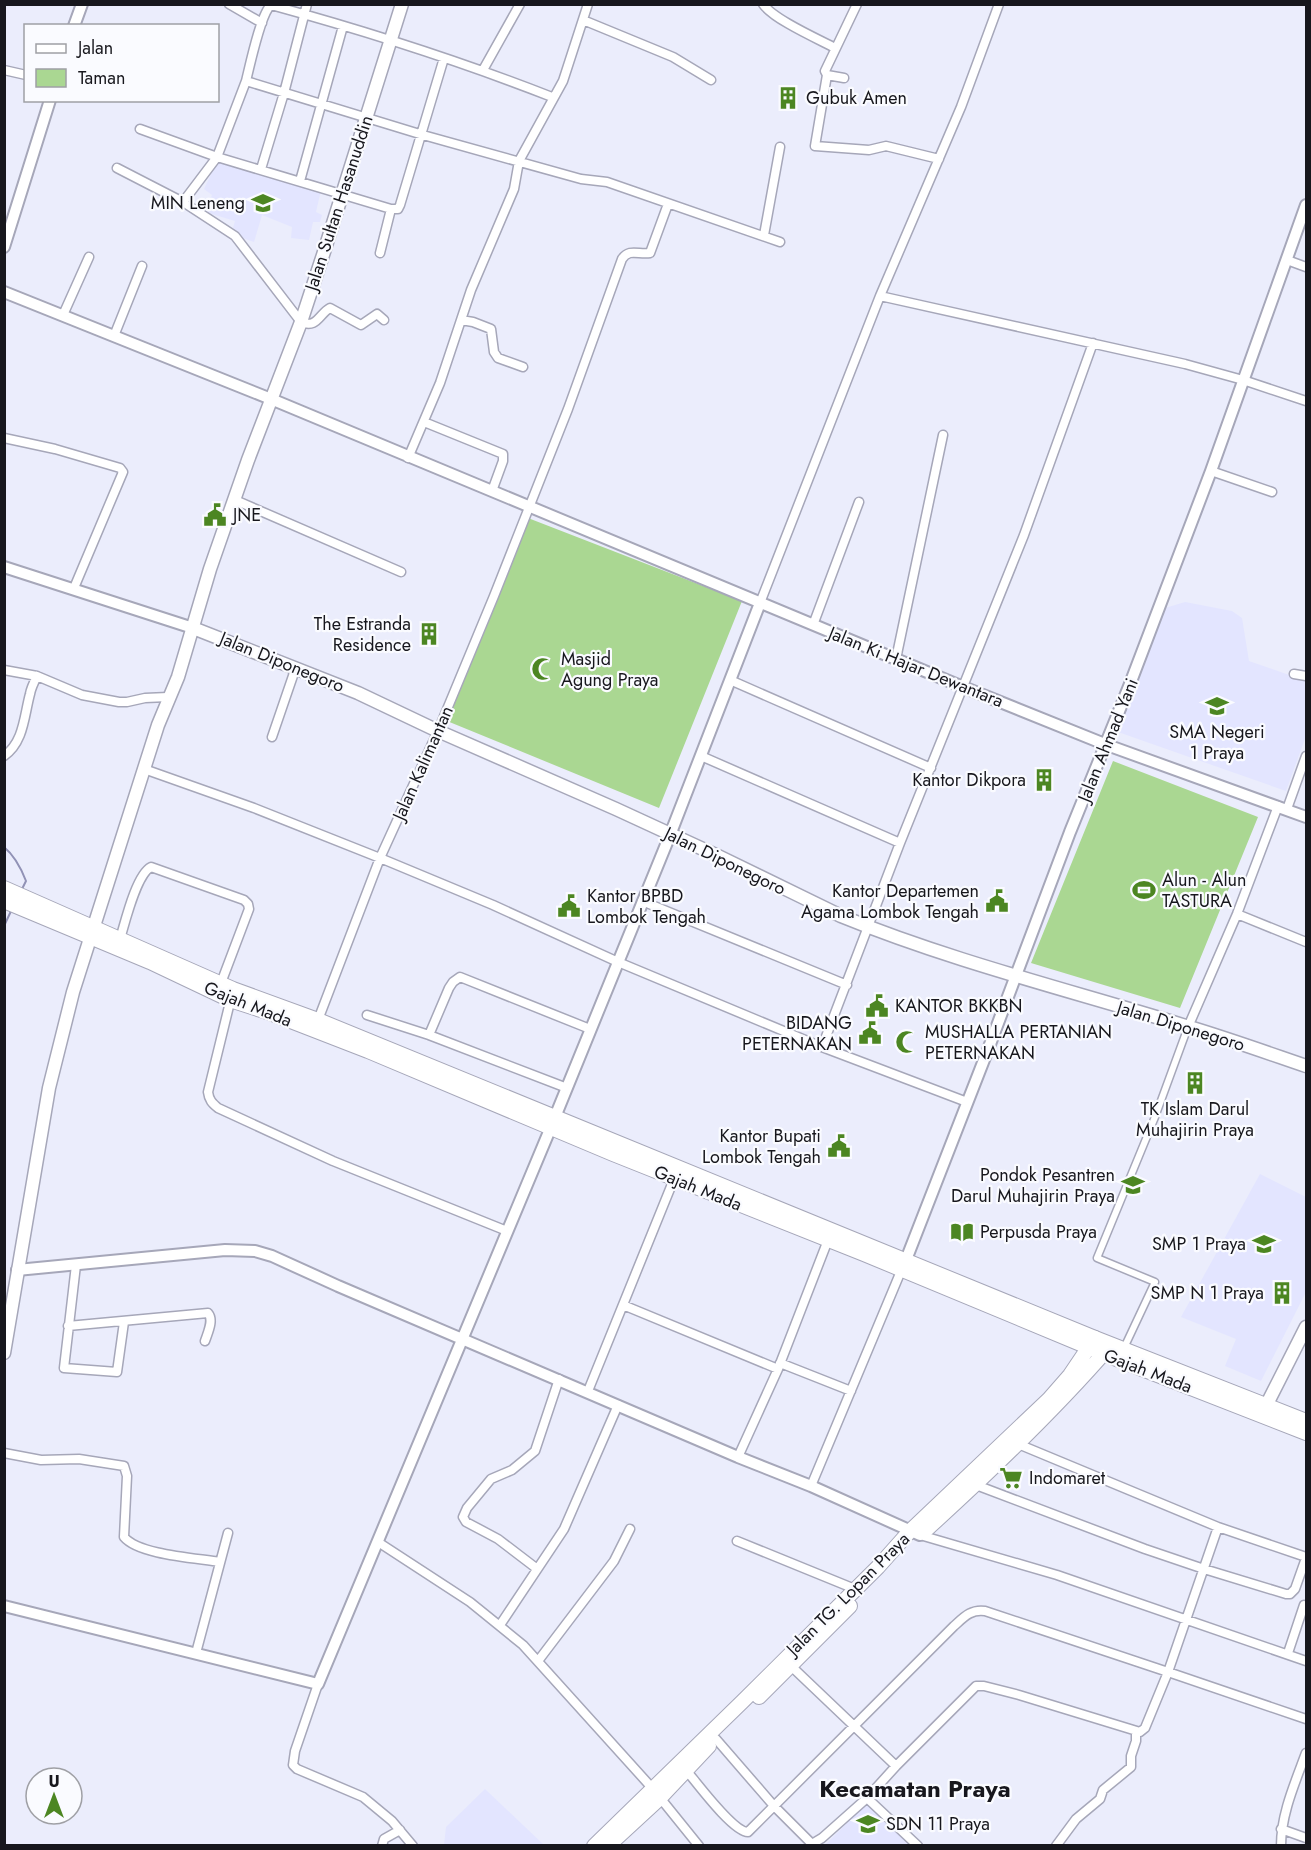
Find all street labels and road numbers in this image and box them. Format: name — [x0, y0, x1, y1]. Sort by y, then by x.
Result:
street label: Jalan Sultan Hasanuddin — [298, 112, 380, 296]
street label: Jalan Ki Hajar Dewantara — [823, 619, 1007, 714]
street label: Jalan Diponegoro — [214, 624, 348, 699]
street label: Jalan Ahmad Yani — [1071, 674, 1145, 808]
street label: Jalan Kalimantan — [385, 702, 460, 826]
street label: Jalan Diponegoro — [658, 819, 790, 902]
street label: Gajah Mada — [200, 975, 296, 1033]
street label: Jalan Diponegoro — [1112, 994, 1248, 1058]
street label: Gajah Mada — [650, 1159, 746, 1217]
street label: Gajah Mada — [1100, 1342, 1196, 1400]
street label: Jalan TG. Lopan Praya — [779, 1527, 915, 1663]

